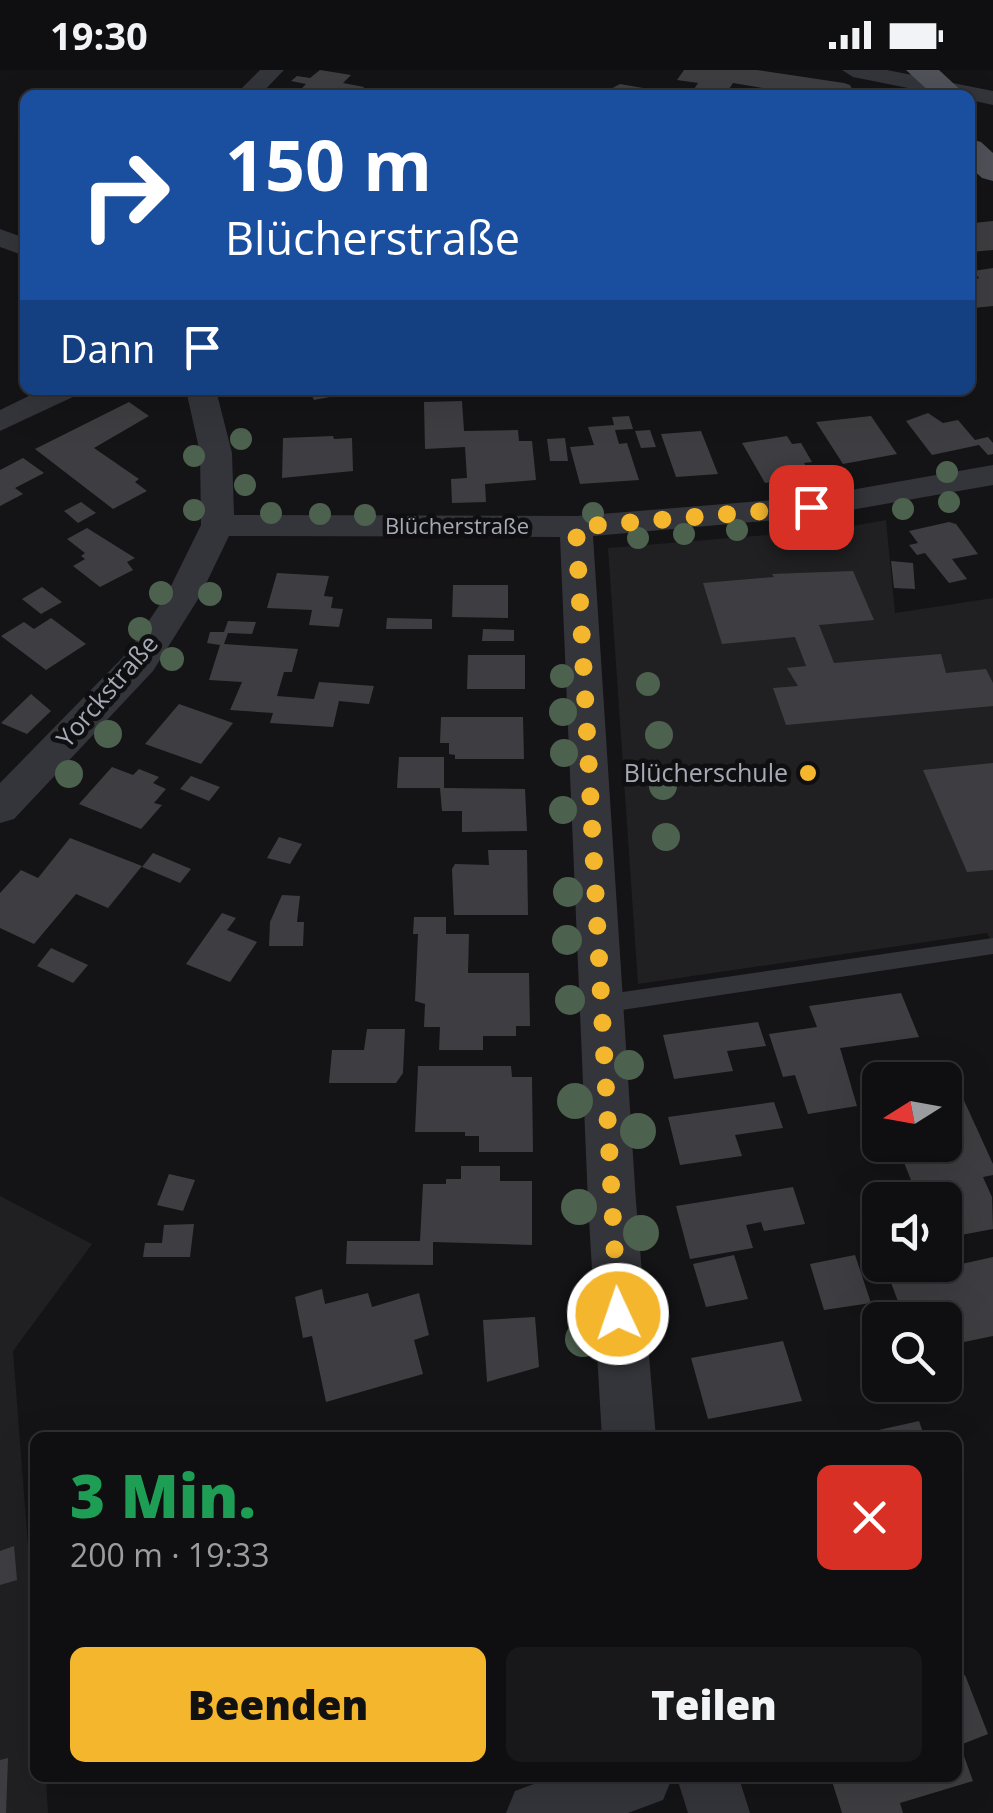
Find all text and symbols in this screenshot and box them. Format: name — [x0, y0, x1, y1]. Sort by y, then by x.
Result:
text: 19:30 — [50, 9, 148, 61]
text: 150 m — [225, 116, 432, 212]
icon: right — [60, 130, 190, 260]
text: Blücherstraße — [225, 207, 520, 268]
icon: arrive — [175, 320, 230, 375]
text: Dann — [60, 322, 155, 374]
pin — [769, 465, 854, 550]
icon: arrive — [784, 480, 839, 535]
street label: Blücherstraße — [385, 510, 529, 540]
street label: Yorckstraße — [48, 627, 165, 754]
place label: Blücherschule — [624, 755, 788, 789]
marker: Blücherschule — [797, 762, 819, 784]
north arrow — [862, 1062, 962, 1162]
map controls — [862, 1062, 962, 1402]
button: sound — [862, 1182, 962, 1282]
position arrow — [566, 1262, 670, 1366]
button: search — [862, 1302, 962, 1402]
text: 3 Min. — [70, 1454, 256, 1536]
button: close — [817, 1465, 922, 1570]
text: 200 m · 19:33 — [70, 1533, 269, 1576]
button: Beenden — [70, 1647, 486, 1762]
button: Teilen — [506, 1647, 922, 1762]

